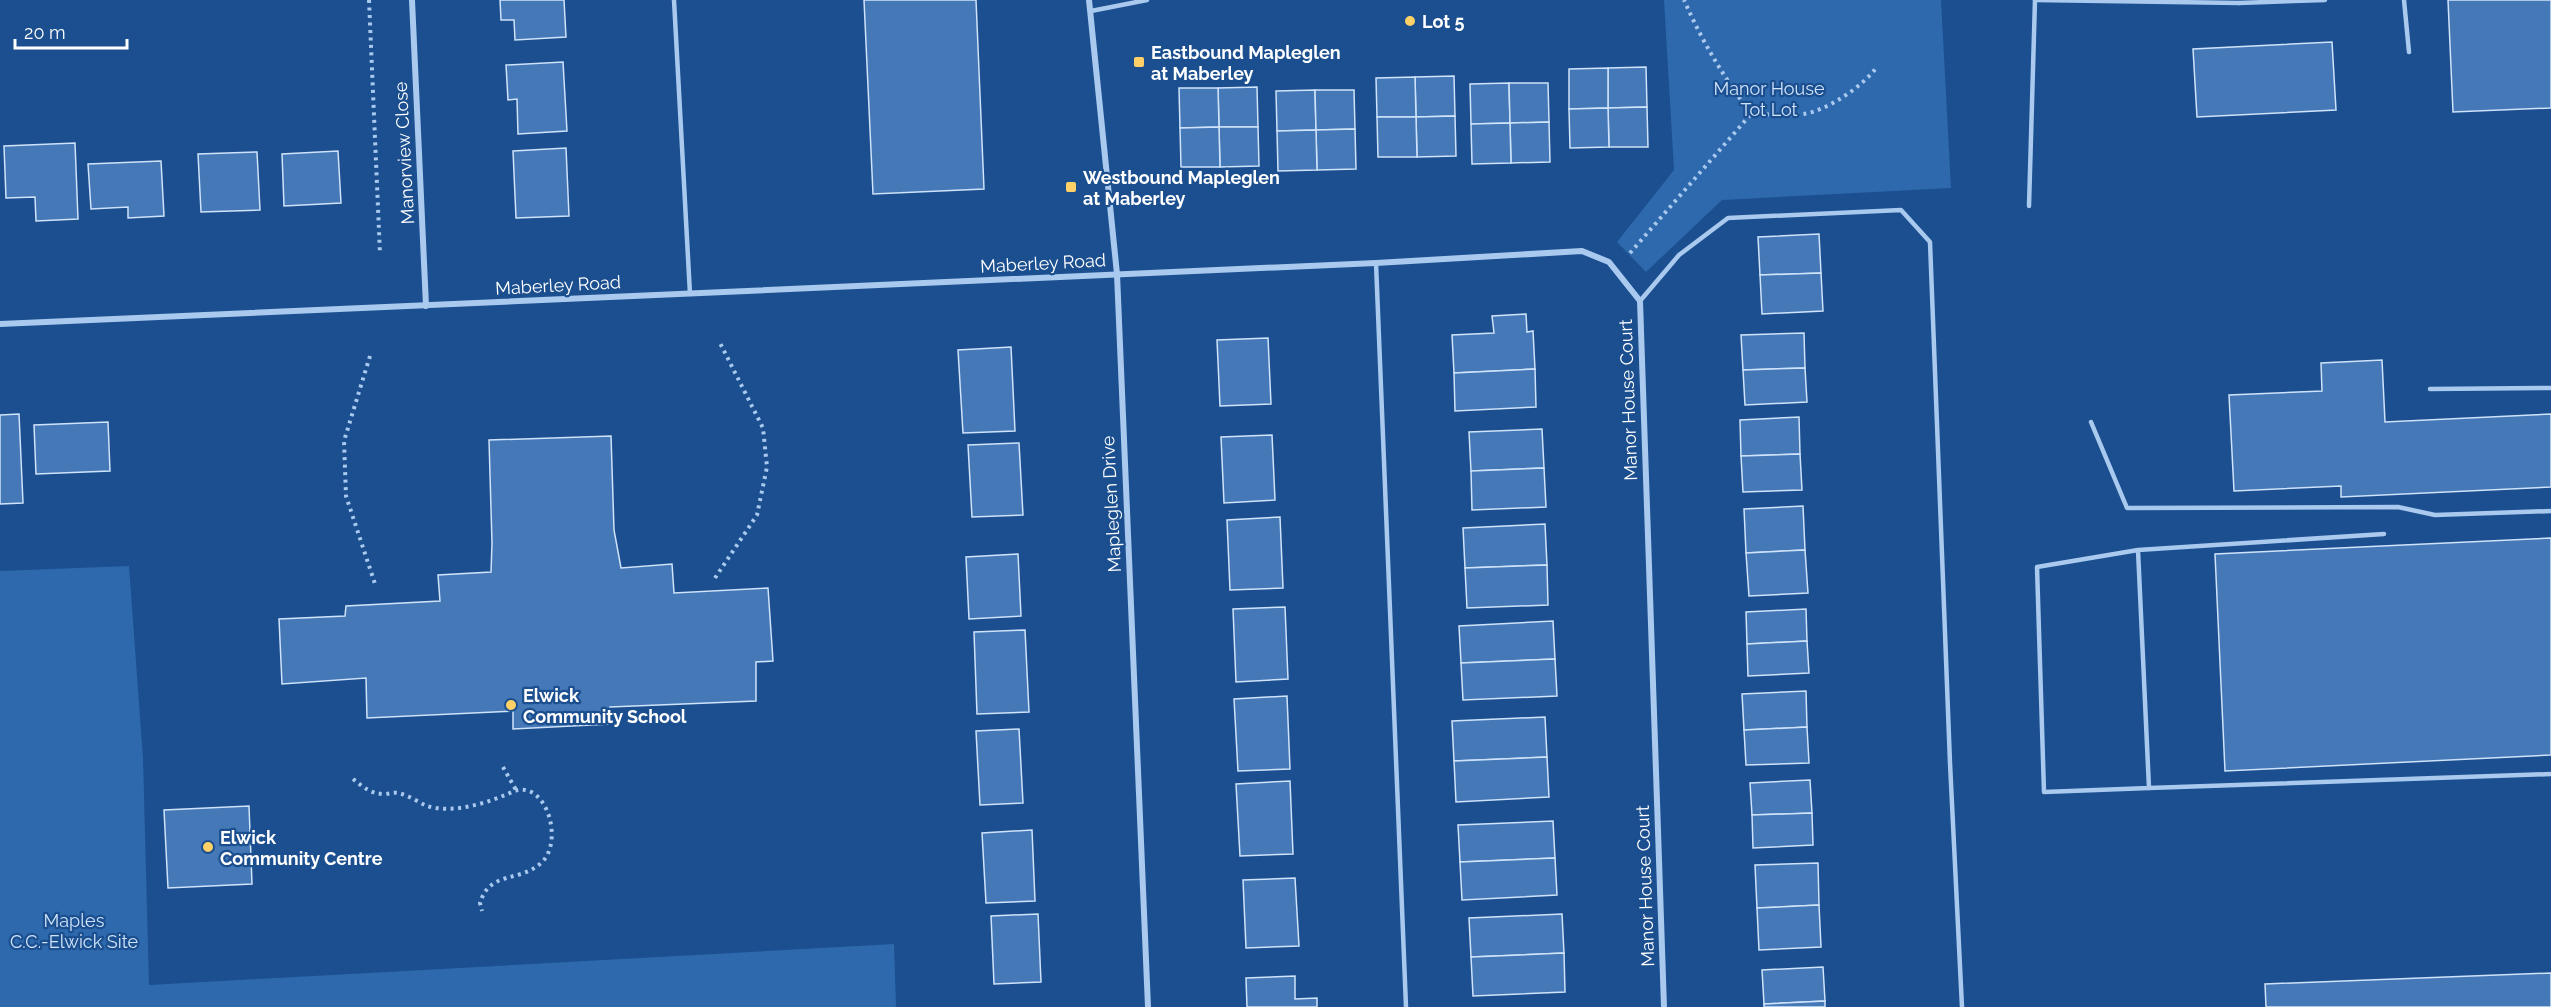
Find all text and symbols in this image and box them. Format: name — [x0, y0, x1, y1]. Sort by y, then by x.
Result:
place label: Lot 5 — [1422, 11, 1464, 32]
scale bar — [15, 12, 128, 50]
marker: Lot 5 — [1403, 14, 1417, 28]
text: 20 m — [24, 22, 66, 43]
place label: Eastbound Mapleglen at Maberley — [1151, 42, 1341, 84]
marker: Eastbound Mapleglen at Maberley — [1132, 55, 1146, 69]
park label: Manor House Tot Lot — [1714, 78, 1825, 120]
street label: Manorview Close — [390, 81, 418, 225]
place label: Westbound Mapleglen at Maberley — [1083, 167, 1280, 209]
marker: Westbound Mapleglen at Maberley — [1064, 180, 1078, 194]
street label: Maberley Road — [980, 249, 1106, 277]
street label: Maberley Road — [495, 271, 621, 299]
street label: Manor House Court — [1615, 319, 1641, 481]
street label: Mapleglen Drive — [1097, 435, 1125, 573]
place label: Elwick Community School — [523, 685, 687, 727]
marker: Elwick Community School — [504, 698, 518, 712]
street label: Manor House Court — [1632, 805, 1658, 967]
place label: Elwick Community Centre — [220, 827, 383, 869]
marker: Elwick Community Centre — [201, 840, 215, 854]
park label: Maples C.C.-Elwick Site — [10, 910, 139, 952]

